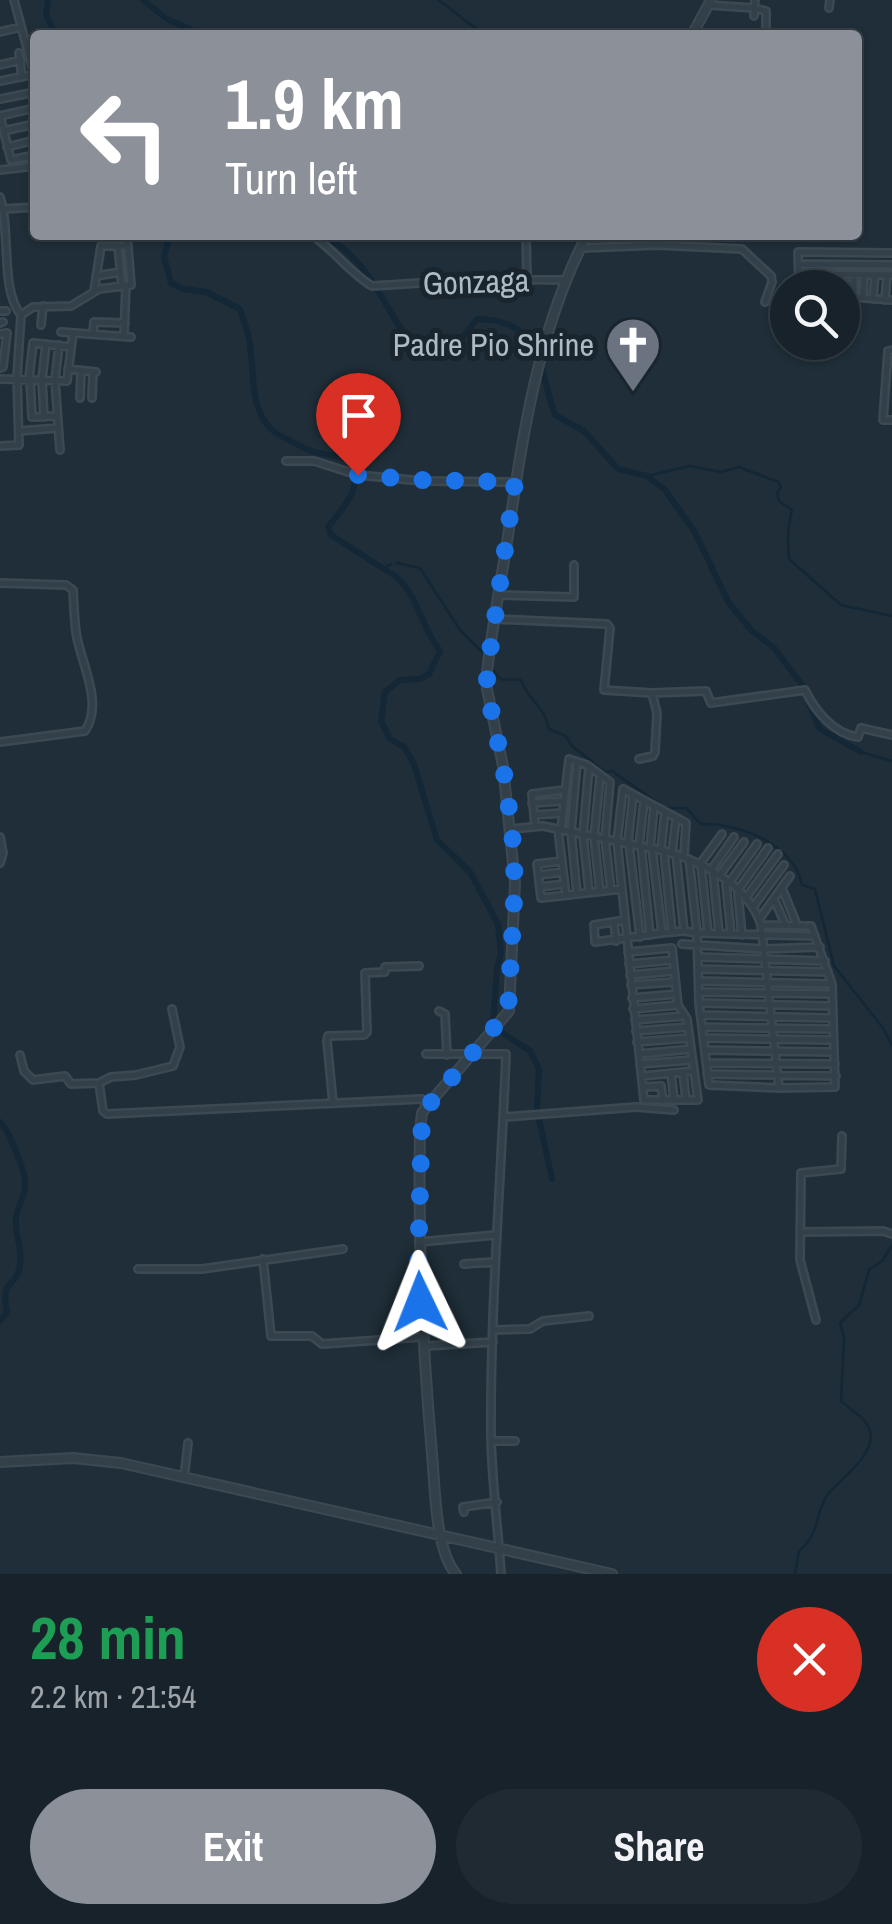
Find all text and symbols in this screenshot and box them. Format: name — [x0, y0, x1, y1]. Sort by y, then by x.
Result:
text: 1.9 km — [225, 57, 404, 151]
icon: left — [60, 70, 190, 200]
text: Turn left — [225, 147, 357, 208]
street label: Gonzaga — [422, 258, 530, 305]
map controls — [770, 270, 860, 360]
button: search — [770, 270, 860, 360]
church icon: Padre Pio Shrine — [603, 315, 663, 394]
place label: Padre Pio Shrine — [393, 323, 594, 366]
pin — [316, 373, 401, 476]
icon: arrive — [331, 388, 386, 443]
position arrow — [368, 1250, 472, 1354]
text: 28 min — [30, 1597, 186, 1678]
button: close — [757, 1607, 862, 1712]
text: 2.2 km · 21:54 — [30, 1675, 196, 1718]
button: Exit — [30, 1789, 436, 1904]
button: Share — [456, 1789, 862, 1904]

